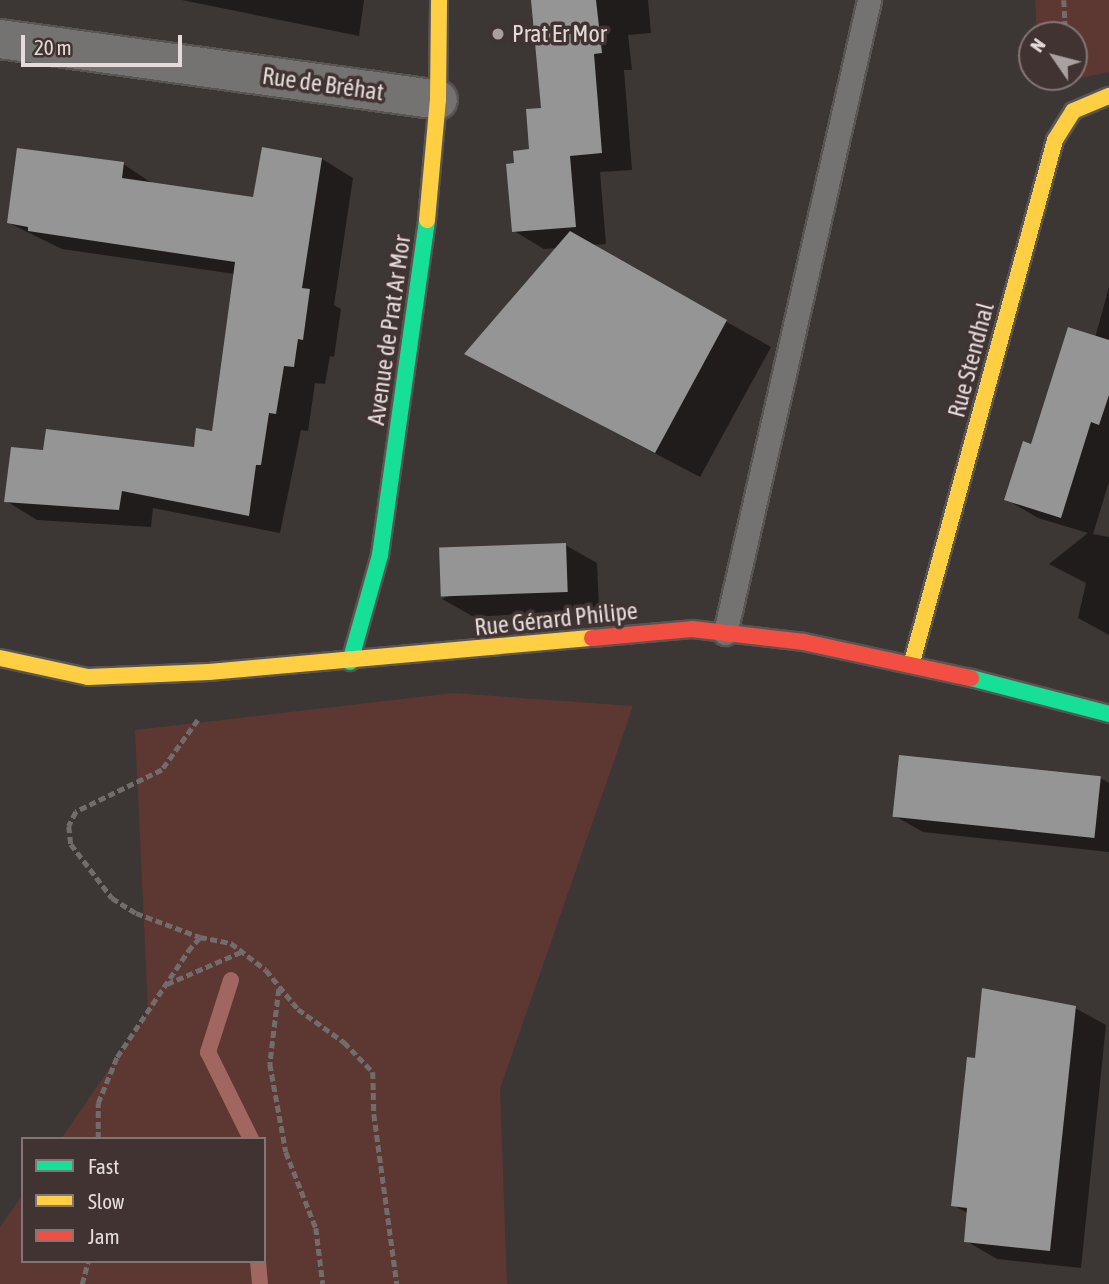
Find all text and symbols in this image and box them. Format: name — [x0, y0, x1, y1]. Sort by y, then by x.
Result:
place label: Prat Er Mor — [512, 20, 607, 48]
scale bar — [24, 21, 186, 65]
north arrow — [1018, 21, 1088, 91]
marker: Prat Er Mor — [490, 26, 506, 42]
text: N — [1025, 34, 1050, 56]
text: 20 m — [34, 35, 72, 59]
street label: Rue de Bréhat — [260, 61, 386, 107]
street label: Avenue de Prat Ar Mor — [361, 233, 417, 427]
street label: Rue Stendhal — [942, 299, 1000, 421]
street label: Rue Gérard Philipe — [473, 596, 639, 642]
legend — [21, 1137, 266, 1263]
text: Fast — [88, 1154, 119, 1178]
text: Slow — [88, 1189, 124, 1213]
text: Jam — [88, 1224, 120, 1248]

